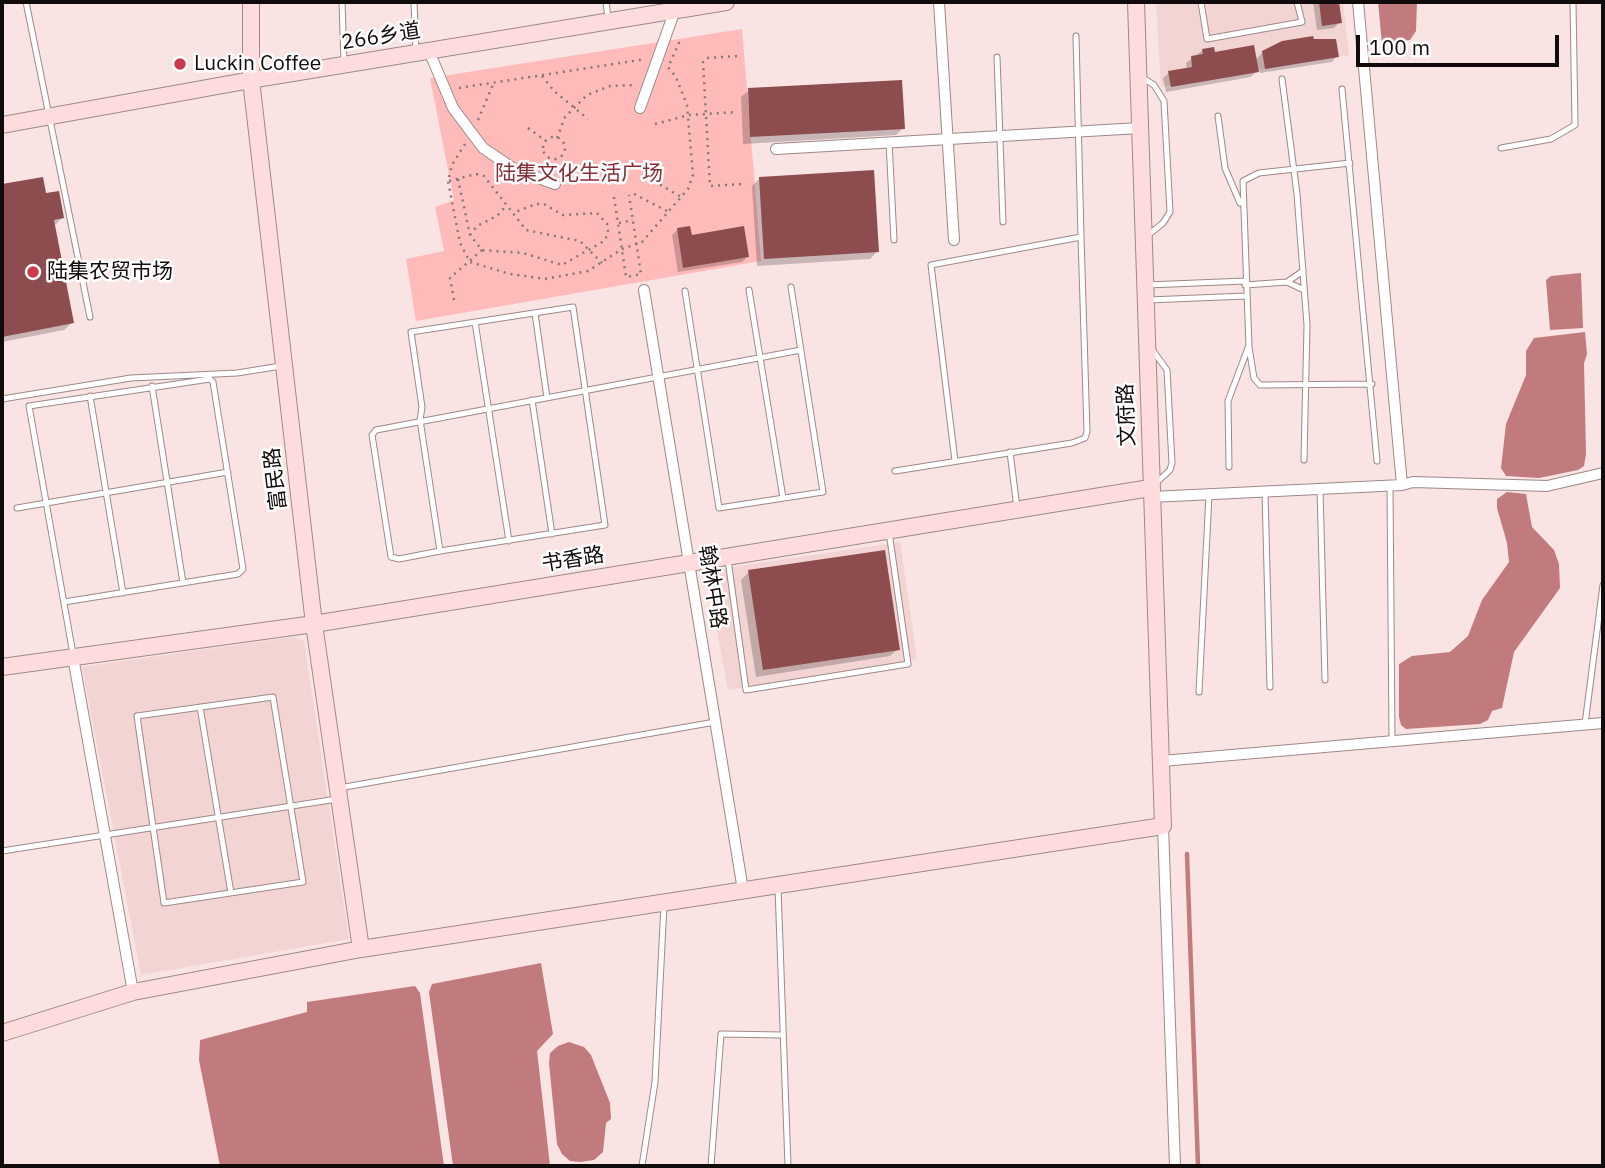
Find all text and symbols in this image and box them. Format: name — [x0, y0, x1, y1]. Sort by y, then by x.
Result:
street label: 266乡道 — [340, 18, 422, 56]
scale bar — [1360, 21, 1563, 65]
text: 100 m — [1369, 33, 1430, 61]
place label: Luckin Coffee — [194, 51, 321, 77]
marker: Luckin Coffee — [172, 56, 188, 72]
park label: 陆集文化生活广场 — [495, 161, 663, 187]
place label: 陆集农贸市场 — [47, 259, 173, 285]
marker: 陆集农贸市场 — [25, 264, 41, 280]
street label: 文府路 — [1113, 383, 1141, 447]
street label: 富民路 — [260, 446, 292, 512]
street label: 书香路 — [540, 543, 606, 577]
street label: 翰林中路 — [693, 544, 731, 630]

